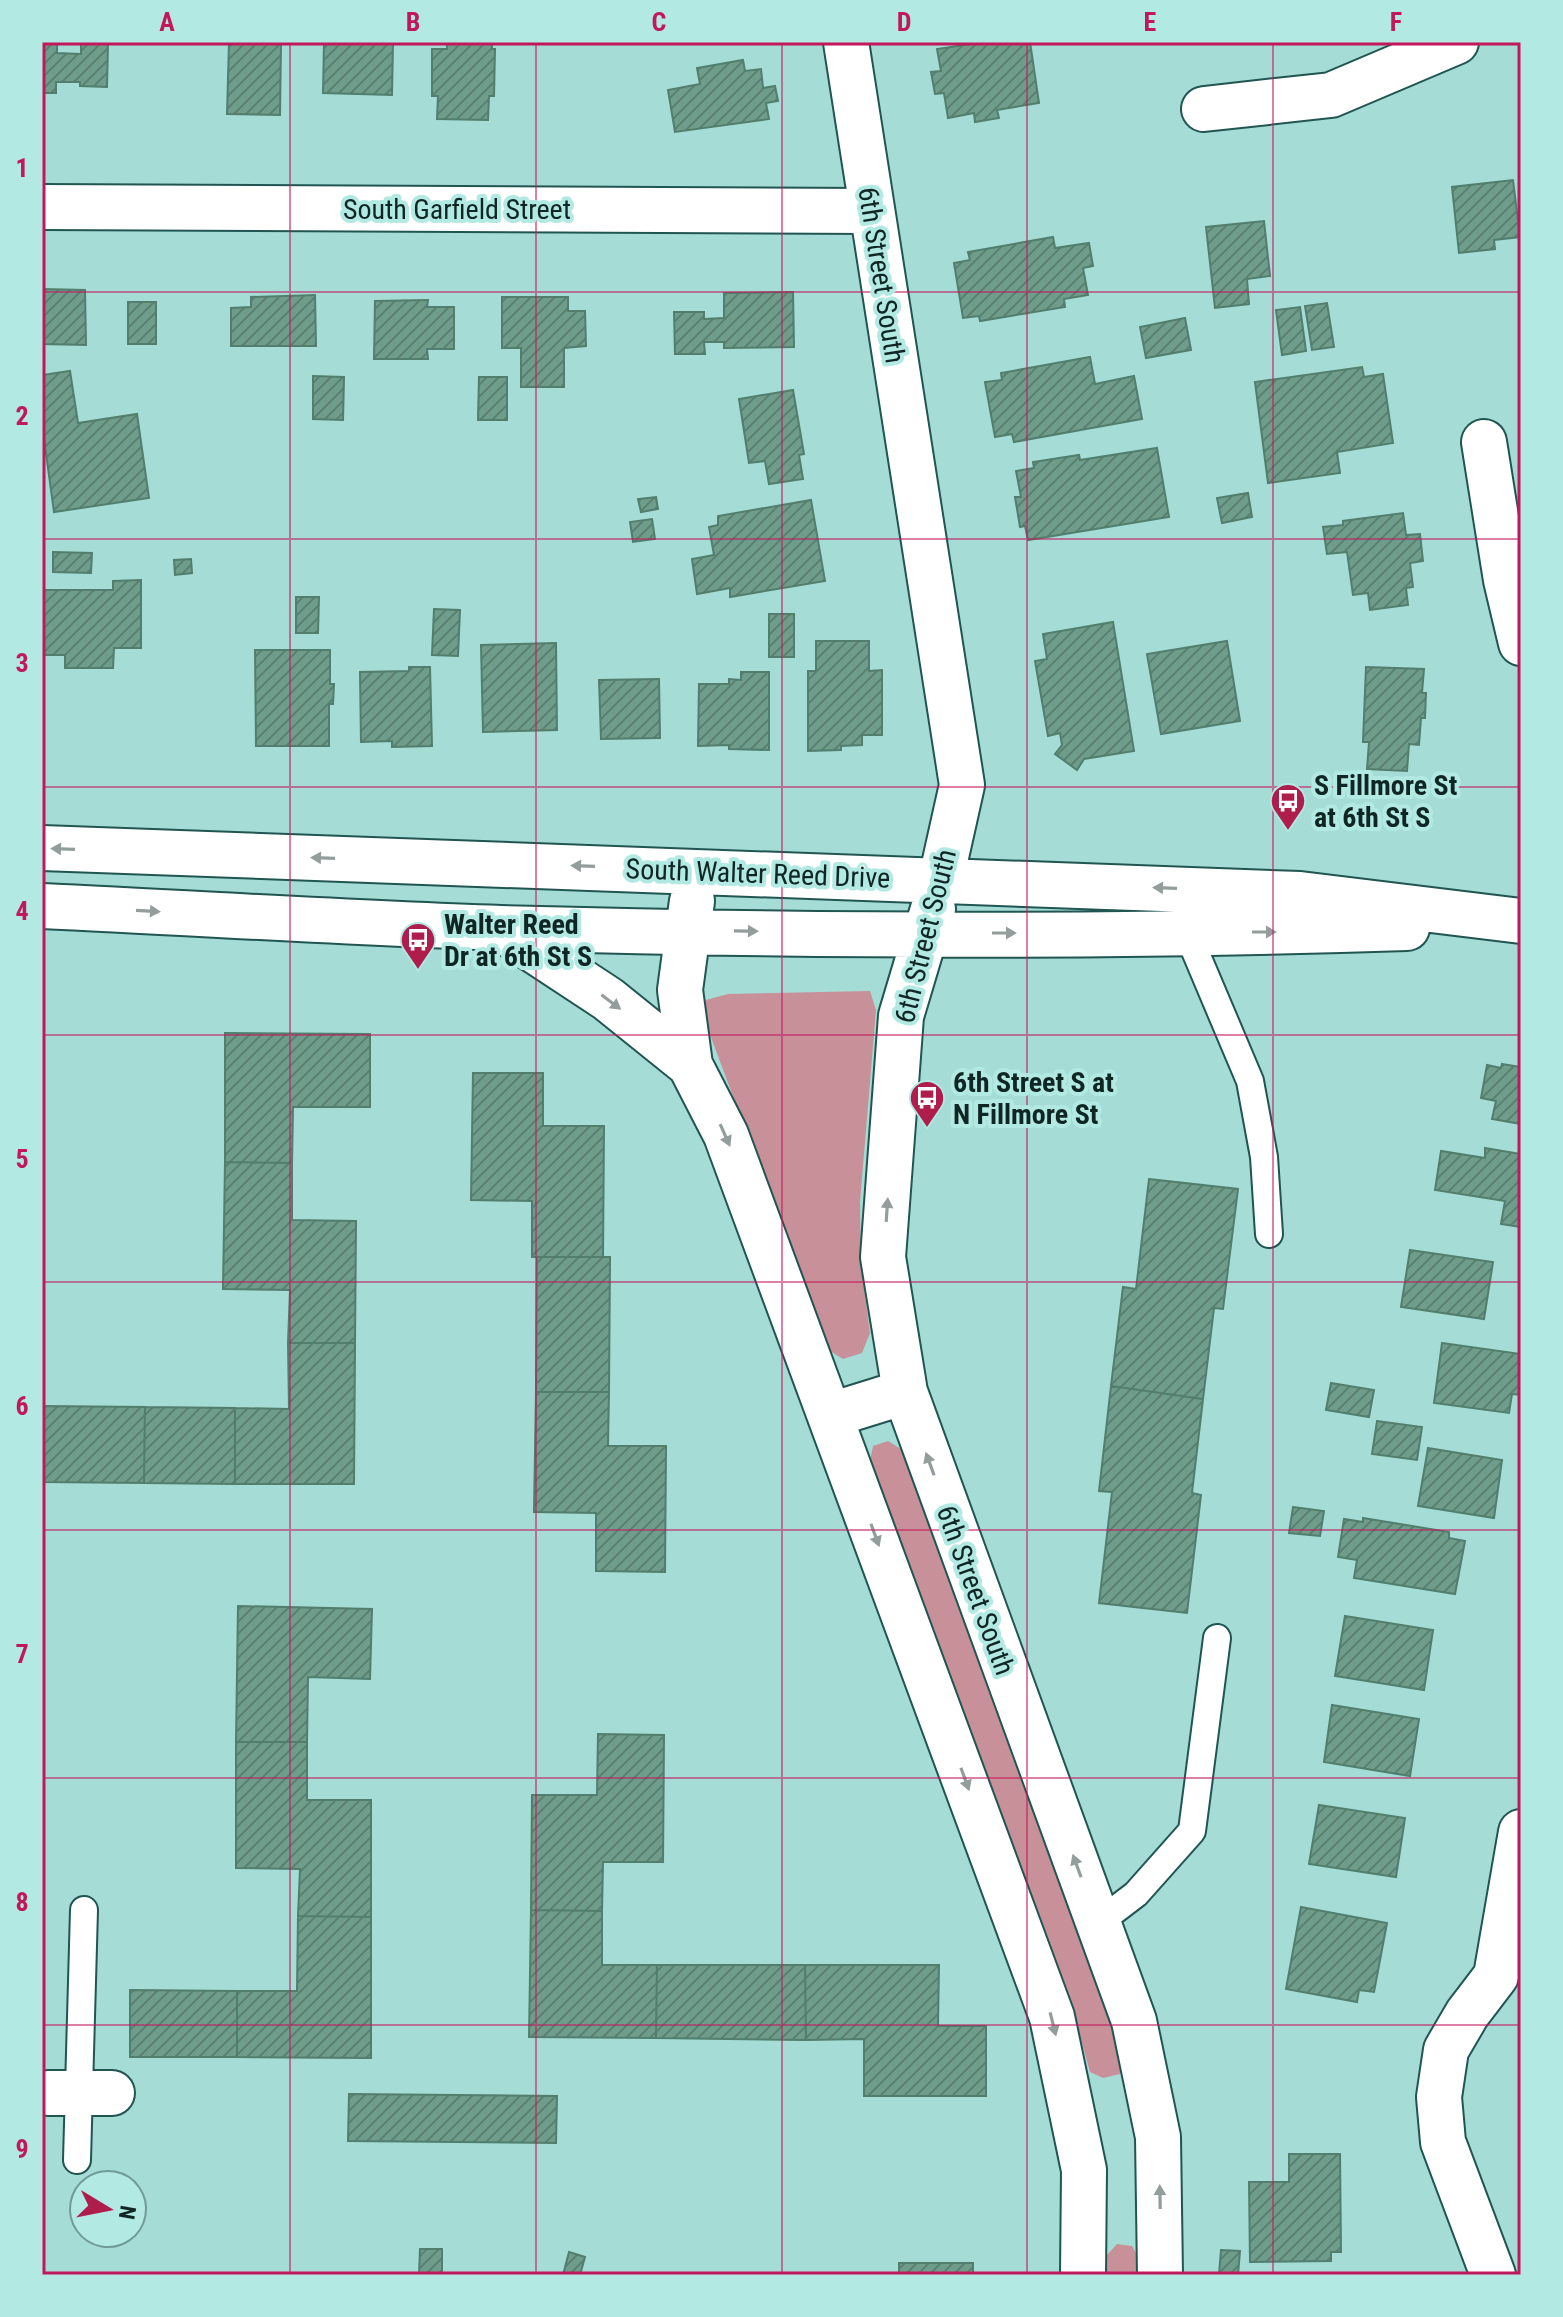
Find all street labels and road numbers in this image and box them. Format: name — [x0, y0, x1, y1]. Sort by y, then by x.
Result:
street label: 6th Street South — [851, 185, 912, 366]
street label: South Garfield Street — [343, 193, 571, 226]
street label: 6th Street South — [888, 846, 963, 1026]
street label: South Walter Reed Drive — [625, 852, 891, 895]
street label: 6th Street South — [930, 1501, 1021, 1679]

